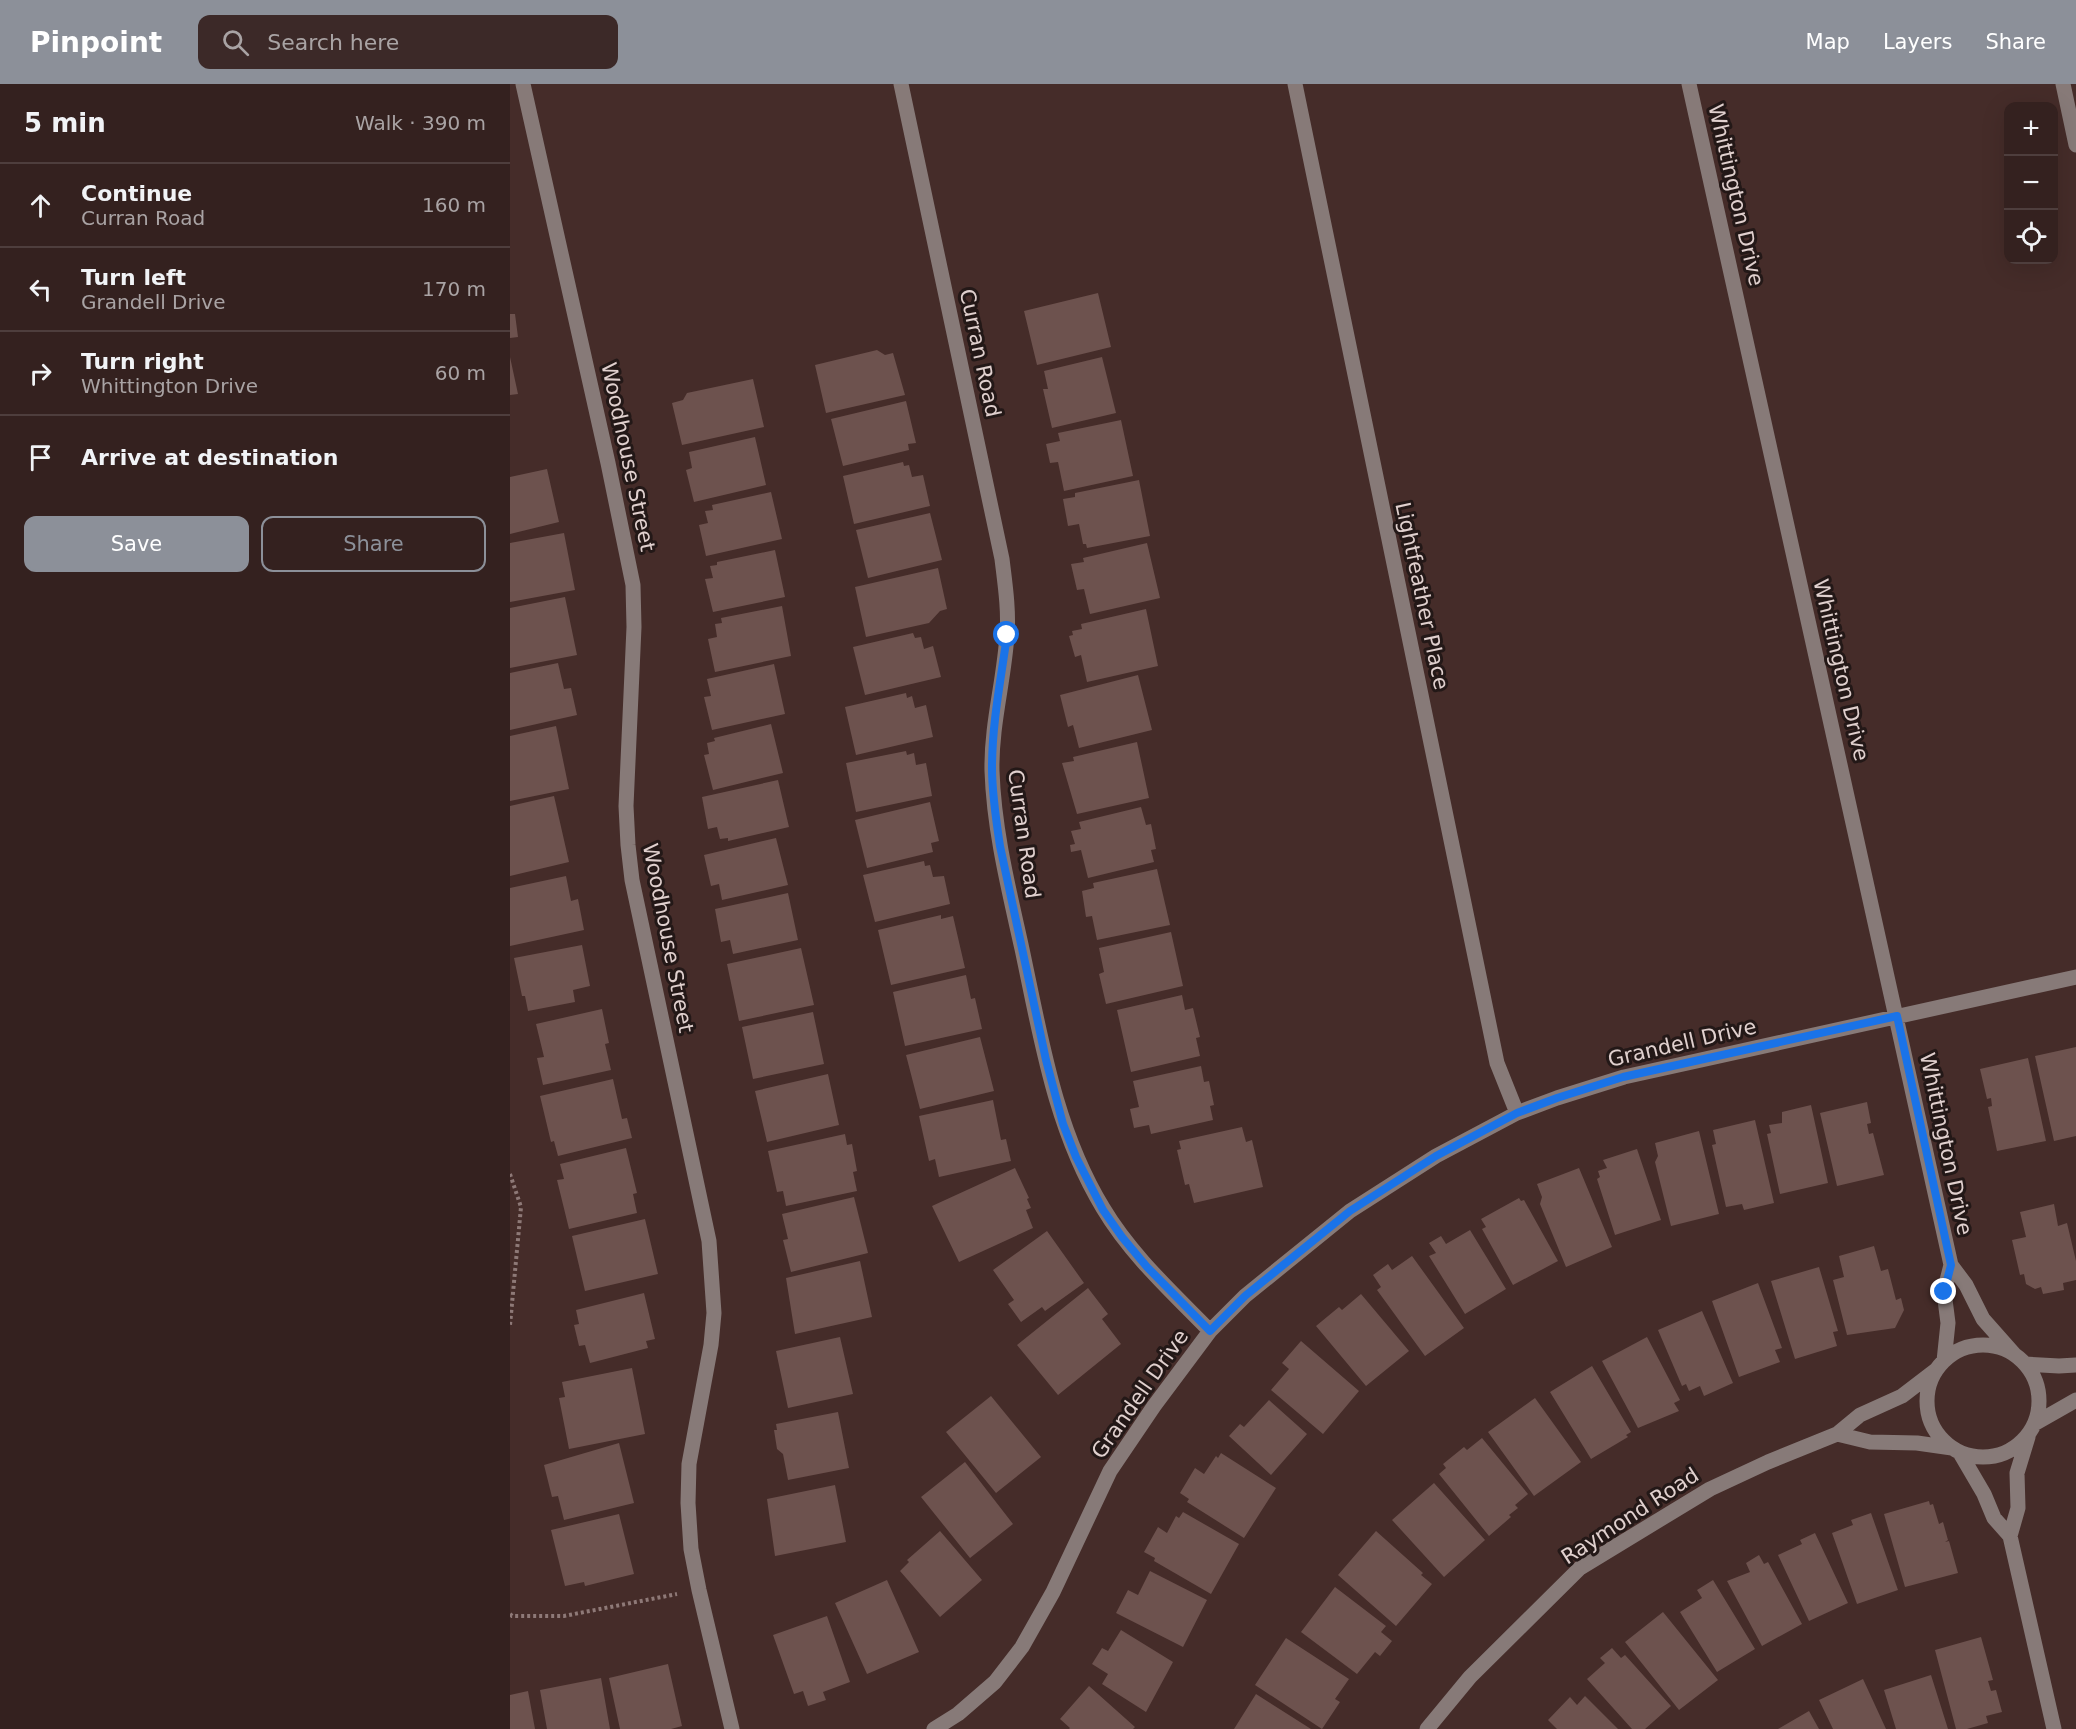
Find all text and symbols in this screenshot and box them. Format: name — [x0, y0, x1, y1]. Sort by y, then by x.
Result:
search box — [198, 15, 618, 69]
text: Pinpoint — [30, 26, 162, 59]
icon: search — [219, 26, 252, 59]
text: Search here — [267, 30, 399, 55]
text: Map — [1806, 30, 1850, 54]
text: Layers — [1883, 30, 1952, 54]
text: Share — [1985, 30, 2046, 54]
street label: Whittington Drive — [1703, 102, 1769, 288]
map controls — [2004, 102, 2058, 264]
button: + — [2004, 102, 2058, 156]
text: 5 min — [24, 108, 106, 138]
text: Walk · 390 m — [355, 111, 486, 135]
button: − — [2004, 156, 2058, 210]
text: Continue — [81, 181, 192, 206]
icon: ahead — [24, 189, 57, 222]
text: 160 m — [422, 193, 486, 217]
text: Curran Road — [81, 206, 205, 230]
button: locate — [2004, 210, 2058, 264]
text: Turn left — [81, 265, 186, 290]
icon: left — [24, 273, 57, 306]
text: 170 m — [422, 277, 486, 301]
street label: Curran Road — [955, 287, 1005, 419]
text: Grandell Drive — [81, 290, 225, 314]
text: Turn right — [81, 349, 204, 374]
icon: right — [24, 357, 57, 390]
street label: Woodhouse Street — [596, 360, 660, 554]
text: 60 m — [435, 361, 486, 385]
text: Whittington Drive — [81, 374, 258, 398]
icon: arrive — [24, 441, 57, 474]
text: Arrive at destination — [81, 445, 338, 470]
street label: Lightfeather Place — [1390, 500, 1454, 692]
button: Save — [24, 516, 249, 572]
button: Share — [261, 516, 486, 572]
street label: Whittington Drive — [1808, 577, 1874, 763]
route start — [993, 621, 1019, 647]
street label: Curran Road — [1003, 768, 1045, 900]
street label: Woodhouse Street — [638, 841, 698, 1035]
street label: Grandell Drive — [1605, 1014, 1759, 1072]
street label: Whittington Drive — [1915, 1051, 1977, 1237]
route end — [1930, 1278, 1956, 1304]
street label: Grandell Drive — [1087, 1325, 1193, 1463]
street label: Raymond Road — [1557, 1463, 1703, 1569]

